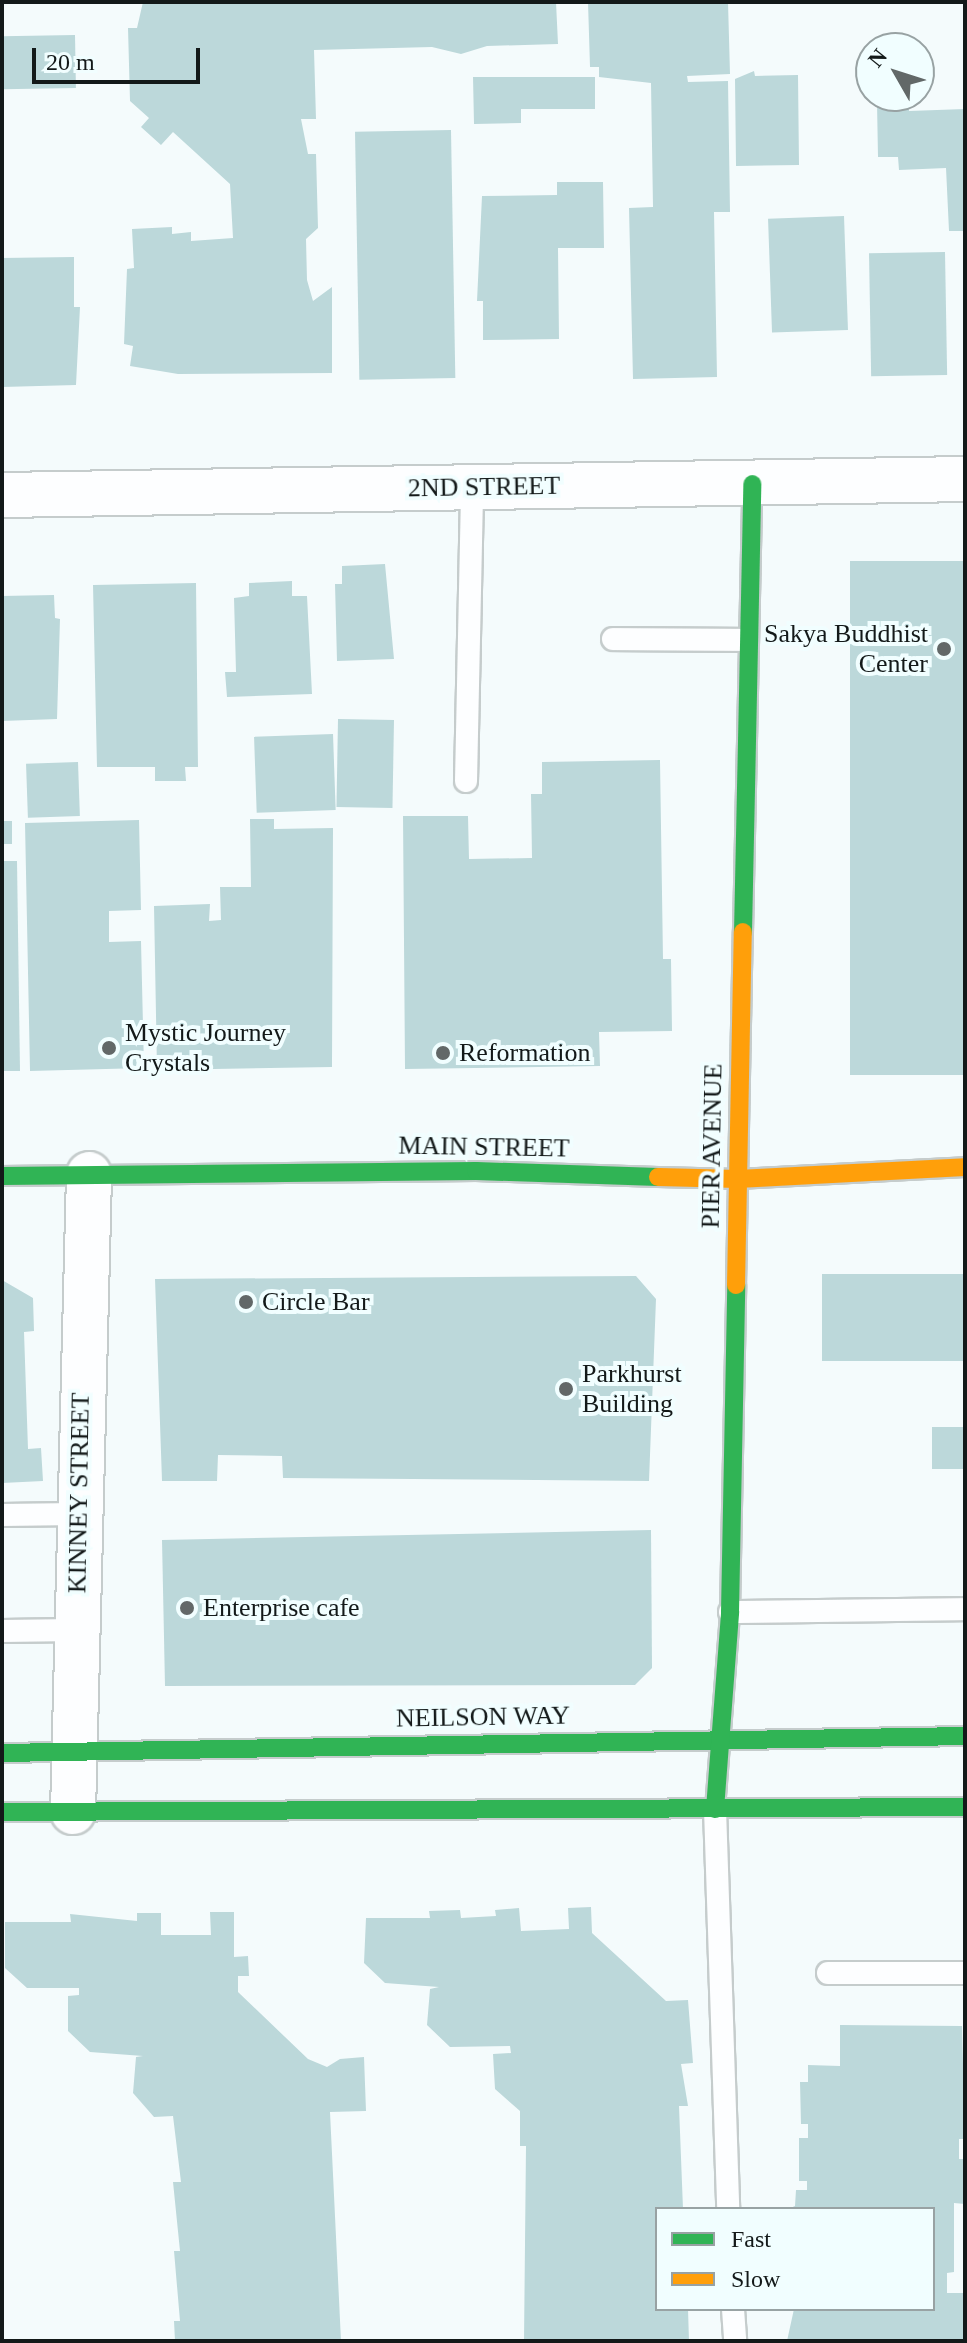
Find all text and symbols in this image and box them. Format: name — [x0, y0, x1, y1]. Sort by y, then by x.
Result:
scale bar — [36, 32, 204, 82]
north arrow — [855, 32, 935, 112]
text: N — [863, 44, 892, 72]
text: 20 m — [46, 49, 95, 75]
street label: 2ND STREET — [408, 470, 560, 504]
place label: Sakya Buddhist Center — [764, 618, 928, 680]
marker: Sakya Buddhist Center — [935, 640, 953, 658]
place label: Mystic Journey Crystals — [125, 1017, 286, 1078]
place label: Reformation — [459, 1037, 590, 1069]
marker: Mystic Journey Crystals — [100, 1039, 118, 1057]
marker: Reformation — [434, 1044, 452, 1062]
street label: PIER AVENUE — [695, 1063, 729, 1229]
street label: MAIN STREET — [398, 1130, 570, 1164]
place label: Circle Bar — [262, 1286, 370, 1318]
marker: Circle Bar — [237, 1293, 255, 1311]
place label: Parkhurst Building — [582, 1358, 682, 1420]
marker: Parkhurst Building — [557, 1380, 575, 1398]
street label: KINNEY STREET — [62, 1392, 96, 1594]
place label: Enterprise cafe — [203, 1592, 360, 1624]
marker: Enterprise cafe — [178, 1599, 196, 1617]
street label: NEILSON WAY — [395, 1700, 571, 1734]
legend — [655, 2207, 935, 2311]
text: Fast — [731, 2226, 771, 2252]
text: Slow — [731, 2266, 780, 2292]

